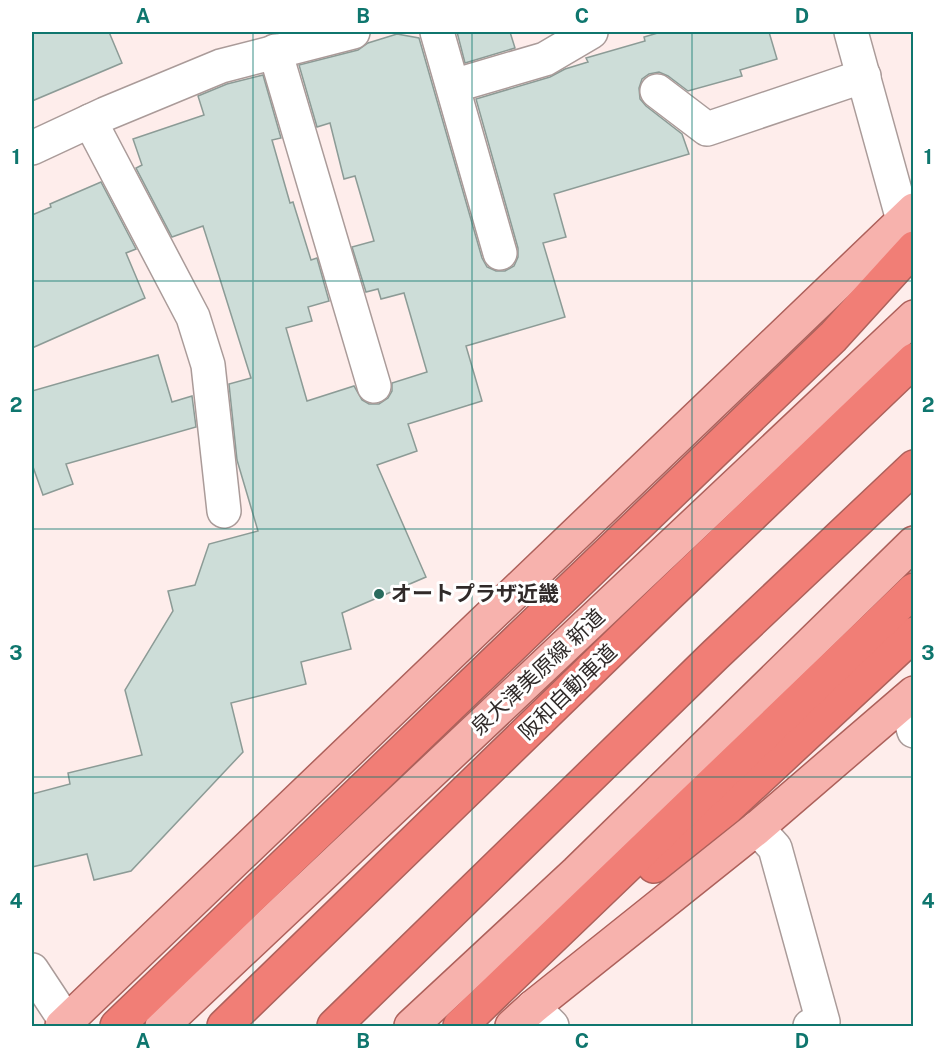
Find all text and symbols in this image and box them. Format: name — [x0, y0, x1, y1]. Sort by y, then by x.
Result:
text: A — [136, 4, 150, 28]
text: B — [356, 4, 370, 28]
text: C — [575, 4, 589, 28]
text: D — [795, 4, 809, 28]
text: 1 — [12, 145, 20, 169]
text: 1 — [924, 145, 932, 169]
text: 2 — [10, 393, 22, 417]
text: 2 — [922, 393, 934, 417]
place label: オートプラザ近畿 — [391, 581, 559, 606]
marker: オートプラザ近畿 — [372, 587, 386, 601]
street label: 泉大津美原線 新道 — [466, 603, 609, 740]
street label: 阪和自動車道 — [514, 639, 622, 744]
text: 3 — [9, 641, 23, 665]
text: 3 — [921, 641, 935, 665]
text: 4 — [9, 889, 23, 913]
text: 4 — [921, 889, 935, 913]
text: A — [136, 1029, 150, 1053]
text: B — [356, 1029, 370, 1053]
text: C — [575, 1029, 589, 1053]
text: D — [795, 1029, 809, 1053]

